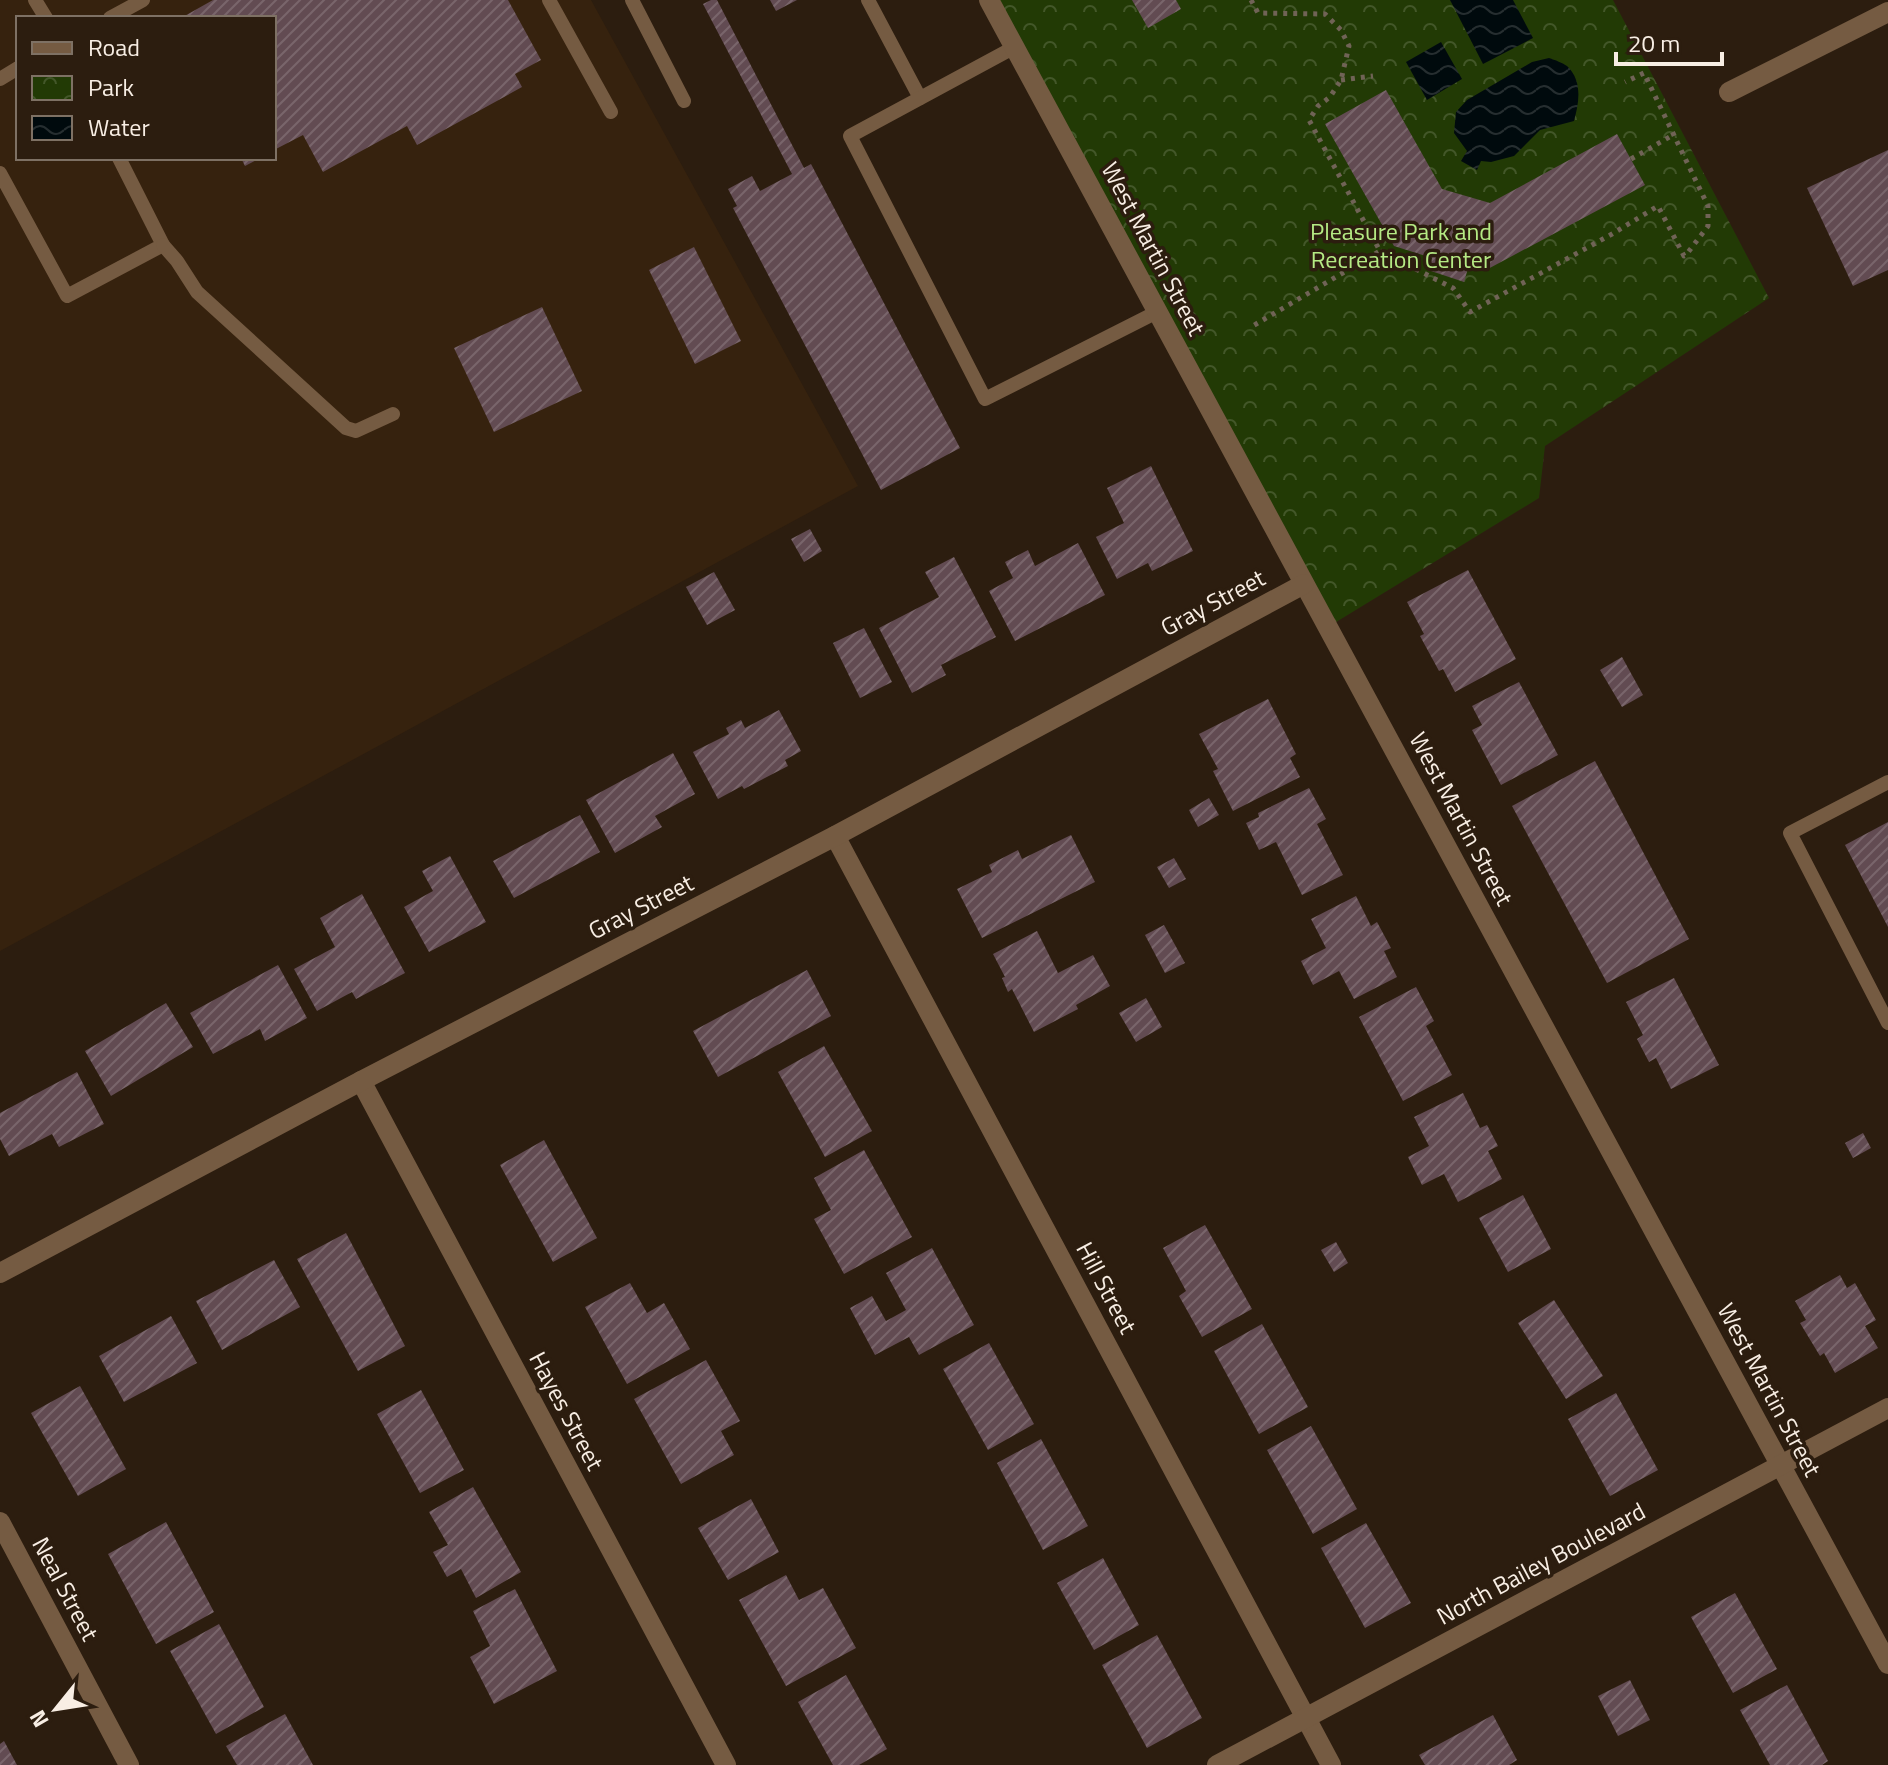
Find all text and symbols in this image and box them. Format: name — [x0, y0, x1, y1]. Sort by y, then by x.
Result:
legend — [16, 16, 276, 160]
scale bar — [1616, 16, 1722, 66]
text: 20 m — [1628, 25, 1680, 61]
text: Road — [88, 29, 140, 65]
text: Park — [88, 69, 134, 105]
text: Water — [88, 109, 150, 145]
street label: West Martin Street — [1093, 155, 1215, 342]
park label: Pleasure Park and Recreation Center — [1310, 213, 1492, 277]
street label: Gray Street — [1154, 559, 1272, 645]
street label: West Martin Street — [1401, 725, 1523, 912]
street label: Gray Street — [582, 864, 700, 948]
street label: Hill Street — [1068, 1235, 1146, 1340]
street label: West Martin Street — [1709, 1296, 1831, 1483]
street label: Hayes Street — [520, 1345, 614, 1477]
street label: North Bailey Boulevard — [1430, 1493, 1651, 1633]
street label: Neal Street — [23, 1530, 109, 1647]
north arrow — [16, 1669, 96, 1749]
text: N — [20, 1704, 57, 1734]

